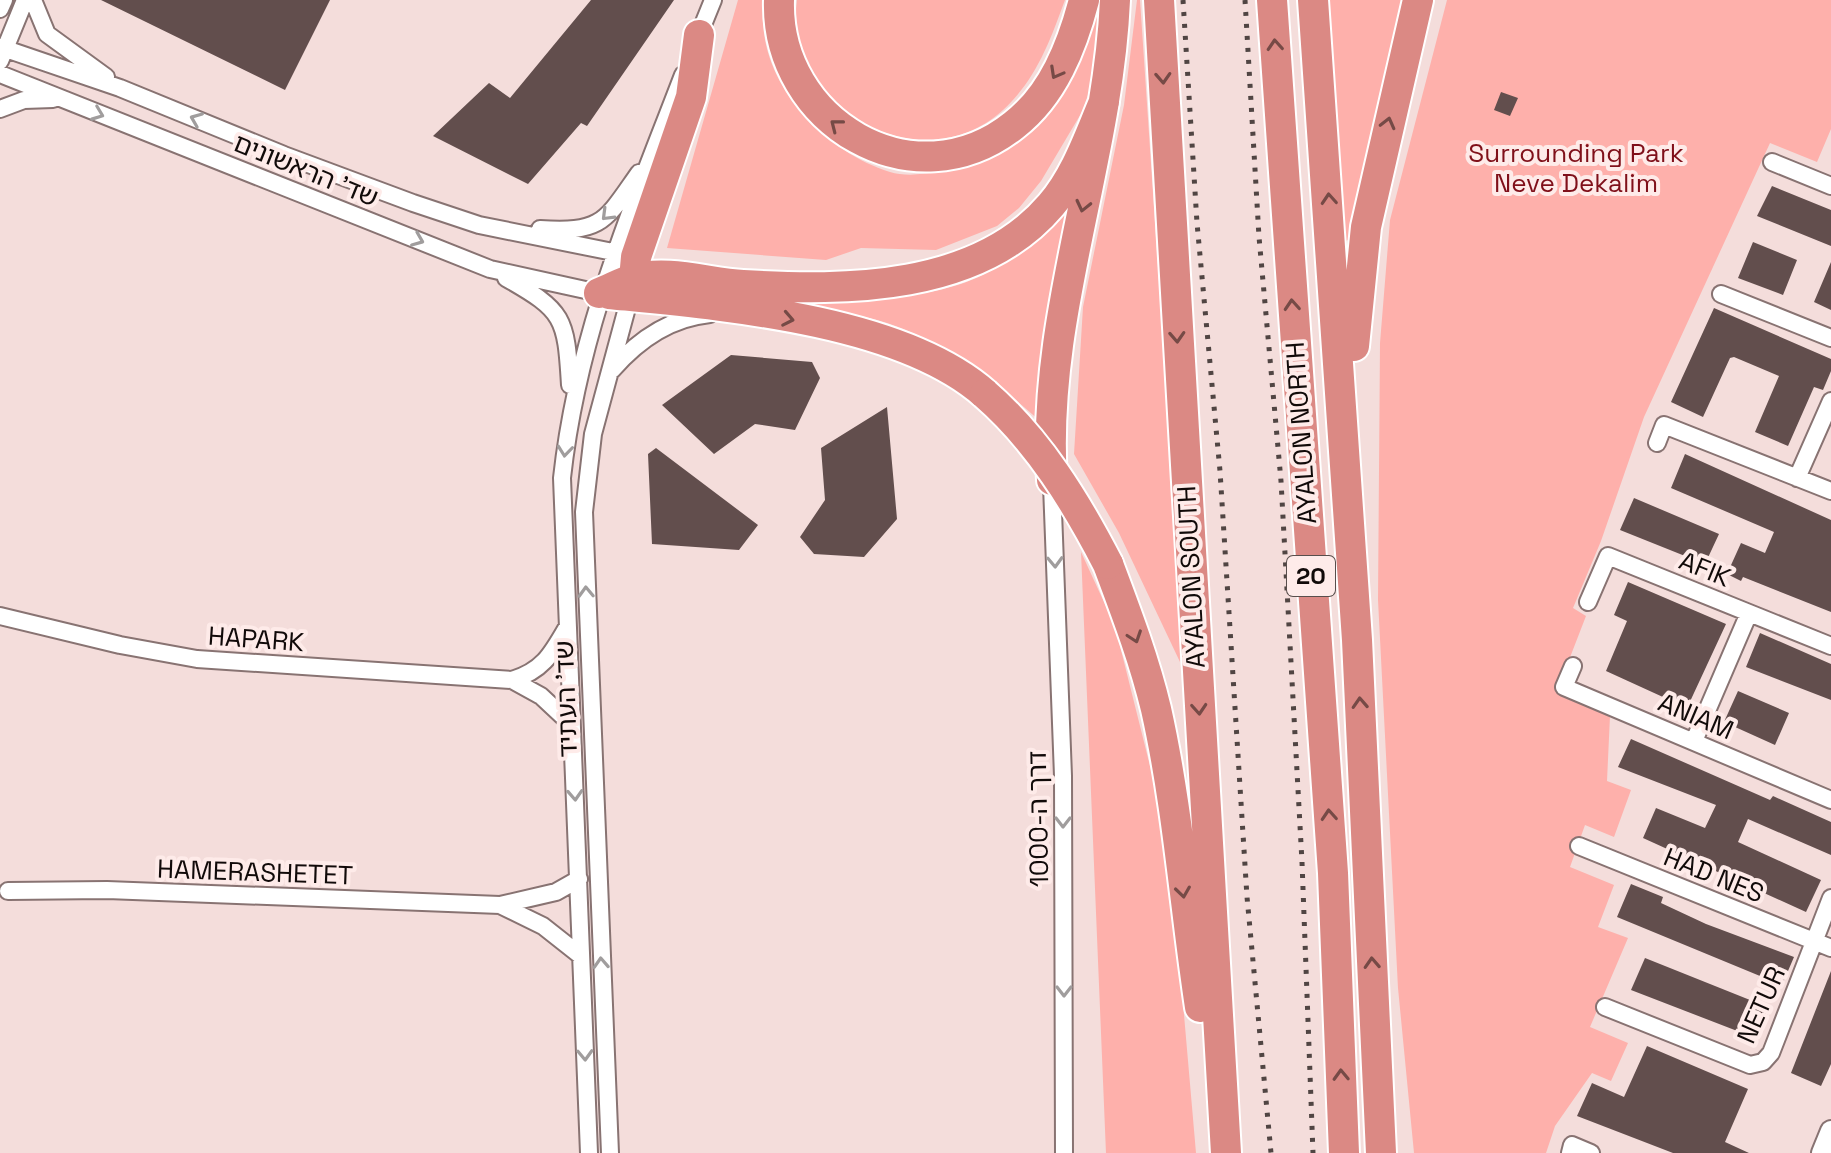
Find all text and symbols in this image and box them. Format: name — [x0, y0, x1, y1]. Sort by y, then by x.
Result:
one-way arrow — [1267, 38, 1284, 51]
one-way arrow — [1051, 64, 1066, 79]
one-way arrow — [1154, 72, 1171, 85]
one-way arrow — [90, 104, 104, 121]
one-way arrow — [190, 113, 204, 129]
one-way arrow — [1378, 117, 1395, 130]
one-way arrow — [830, 120, 845, 134]
street label: שד' הראשונים — [229, 126, 383, 214]
park label: Surrounding Park Neve Dekalim — [1468, 136, 1684, 200]
one-way arrow — [1321, 192, 1338, 205]
one-way arrow — [1076, 199, 1093, 212]
one-way arrow — [601, 206, 616, 220]
one-way arrow — [410, 230, 424, 247]
one-way arrow — [1284, 298, 1301, 311]
one-way arrow — [781, 309, 794, 326]
one-way arrow — [1168, 331, 1185, 344]
street label: AYALON NORTH — [1278, 341, 1324, 525]
one-way arrow — [557, 445, 574, 458]
street label: AYALON SOUTH — [1169, 485, 1213, 669]
street label: AFIK — [1674, 543, 1736, 595]
one-way arrow — [1047, 556, 1064, 569]
road number: 20 — [1287, 556, 1335, 596]
one-way arrow — [578, 585, 595, 597]
street label: HAPARK — [207, 619, 305, 659]
one-way arrow — [1125, 629, 1141, 643]
street label: שד' העתיד — [547, 640, 585, 758]
street label: ANIAM — [1653, 685, 1739, 747]
one-way arrow — [1352, 696, 1369, 709]
one-way arrow — [1190, 703, 1207, 716]
street label: דרך ה-1000 — [1020, 751, 1056, 887]
one-way arrow — [566, 789, 583, 802]
one-way arrow — [1321, 808, 1338, 821]
one-way arrow — [1054, 816, 1072, 829]
street label: HAD NES — [1659, 840, 1769, 910]
street label: HAMERASHETET — [156, 852, 354, 892]
one-way arrow — [1174, 885, 1191, 899]
one-way arrow — [592, 956, 609, 969]
one-way arrow — [1364, 956, 1381, 969]
street label: NETUR — [1729, 961, 1793, 1049]
one-way arrow — [1055, 985, 1073, 998]
one-way arrow — [577, 1049, 594, 1062]
one-way arrow — [1332, 1068, 1349, 1081]

